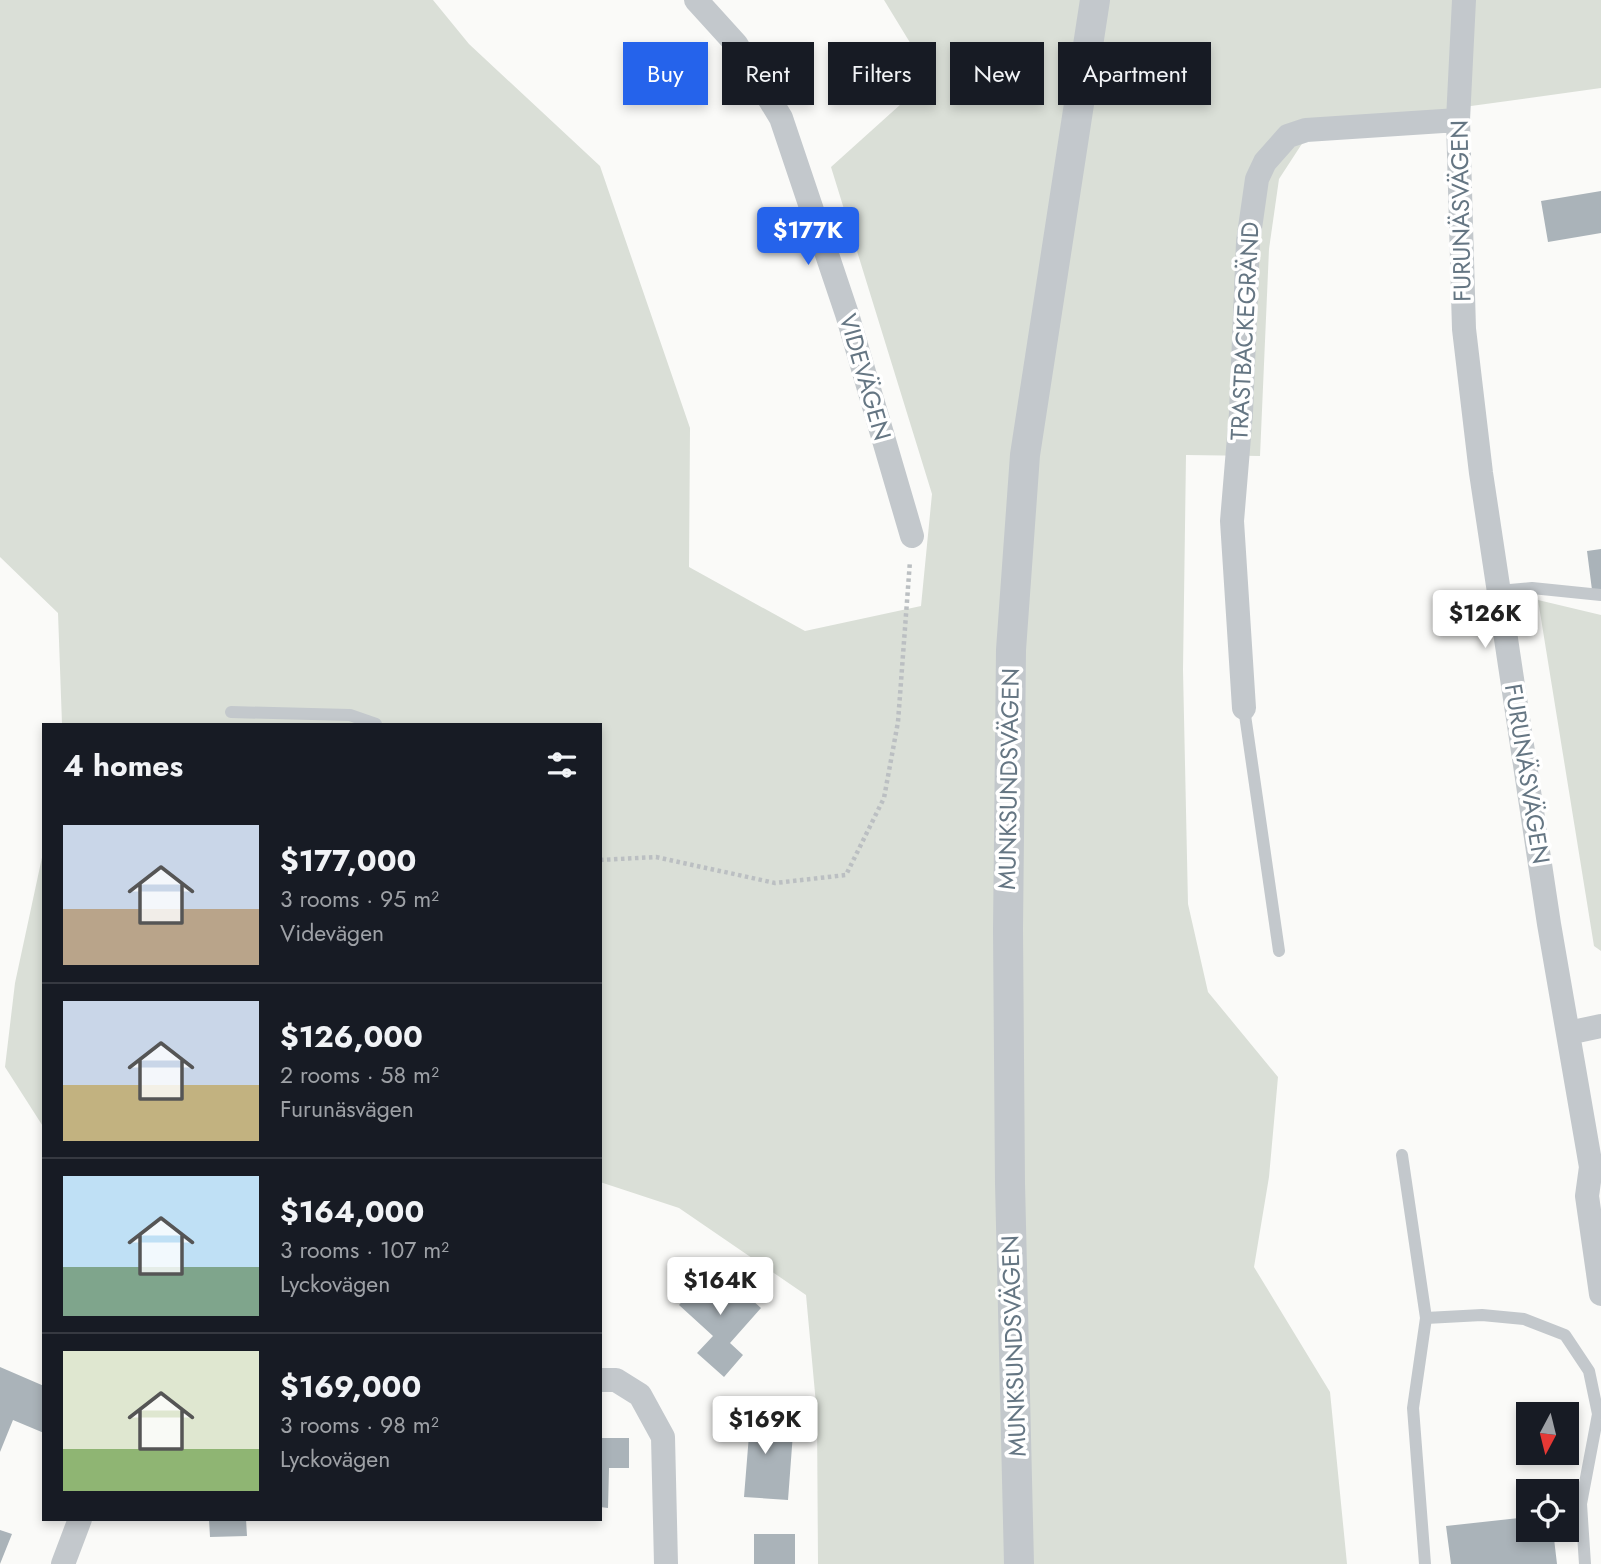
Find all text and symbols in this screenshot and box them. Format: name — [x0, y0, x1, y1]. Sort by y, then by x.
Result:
chip: Buy — [623, 42, 708, 105]
chip: Rent — [722, 42, 814, 105]
chip: Filters — [828, 42, 936, 105]
chip: New — [950, 42, 1044, 105]
chip: Apartment — [1058, 42, 1211, 105]
street label: FURUNÄSVÄGEN — [1441, 120, 1480, 302]
pin: $177K — [759, 208, 857, 267]
text: $177K — [773, 213, 843, 247]
street label: TRASTBACKEGRÄND — [1221, 221, 1268, 441]
street label: VIDEVÄGEN — [831, 309, 900, 444]
pin: $126K — [1436, 590, 1534, 650]
text: $126K — [1449, 596, 1521, 630]
street label: MUNKSUNDSVÄGEN — [989, 668, 1028, 890]
street label: FURUNÄSVÄGEN — [1496, 681, 1559, 867]
text: 4 homes — [63, 744, 183, 787]
icon: filters — [543, 746, 581, 784]
text: $177,000 — [280, 839, 416, 882]
icon: home — [119, 853, 203, 937]
text: 3 rooms · 95 m² — [280, 882, 439, 916]
text: Videvägen — [280, 916, 384, 950]
text: $126,000 — [280, 1015, 423, 1058]
icon: home — [119, 1029, 203, 1113]
text: 2 rooms · 58 m² — [280, 1058, 439, 1092]
text: Furunäsvägen — [280, 1092, 414, 1126]
text: $164,000 — [280, 1190, 424, 1233]
icon: home — [119, 1204, 203, 1288]
text: 3 rooms · 107 m² — [280, 1233, 449, 1267]
street label: MUNKSUNDSVÄGEN — [992, 1235, 1035, 1457]
pin: $164K — [671, 1258, 769, 1317]
text: $164K — [683, 1263, 757, 1297]
text: Lyckovägen — [280, 1267, 390, 1301]
text: $169,000 — [280, 1365, 421, 1408]
icon: home — [119, 1379, 203, 1463]
pin: $169K — [716, 1396, 814, 1456]
text: $169K — [729, 1402, 801, 1436]
north arrow — [1516, 1402, 1578, 1465]
map controls — [1516, 1402, 1579, 1542]
text: 3 rooms · 98 m² — [280, 1408, 439, 1442]
text: Lyckovägen — [280, 1442, 390, 1476]
button: locate — [1516, 1479, 1579, 1542]

